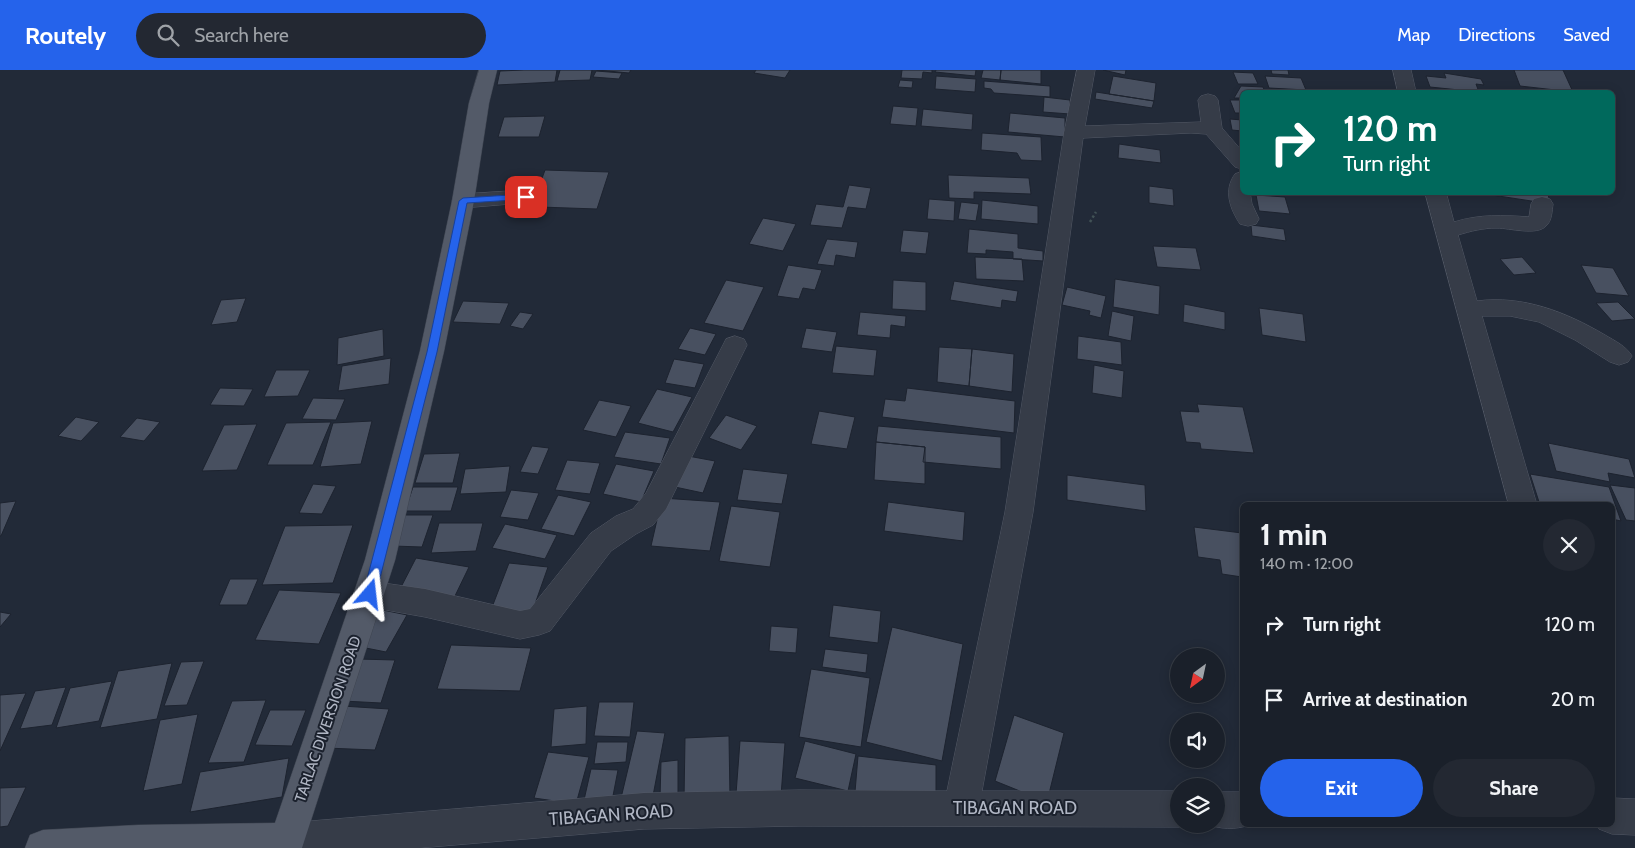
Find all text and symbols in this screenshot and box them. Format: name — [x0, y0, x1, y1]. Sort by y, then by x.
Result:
search box — [136, 13, 486, 58]
text: Routely — [25, 21, 106, 50]
icon: search — [154, 21, 182, 49]
text: Search here — [194, 24, 289, 47]
text: Map — [1397, 24, 1430, 46]
text: Directions — [1458, 24, 1535, 46]
text: Saved — [1563, 24, 1610, 46]
text: 120 m — [1343, 107, 1437, 150]
icon: right — [1260, 110, 1325, 175]
text: Turn right — [1343, 150, 1430, 177]
pin — [505, 176, 547, 218]
icon: arrive — [512, 183, 540, 211]
text: 1 min — [1260, 516, 1328, 553]
button: close — [1543, 519, 1595, 571]
text: 140 m · 12:00 — [1260, 554, 1354, 573]
position arrow — [343, 567, 395, 619]
icon: right — [1260, 611, 1288, 639]
text: Turn right — [1303, 613, 1381, 636]
text: 120 m — [1545, 613, 1595, 636]
street label: TARLAC DIVERSION ROAD — [291, 633, 365, 804]
north arrow — [1170, 648, 1225, 702]
map controls — [1170, 648, 1225, 833]
icon: arrive — [1260, 686, 1288, 714]
text: Arrive at destination — [1303, 688, 1467, 711]
text: 20 m — [1551, 688, 1595, 711]
button: sound — [1170, 713, 1225, 768]
button: Exit — [1260, 759, 1423, 817]
button: Share — [1433, 759, 1595, 817]
button: layers — [1170, 778, 1225, 833]
street label: TIBAGAN ROAD — [953, 797, 1077, 819]
street label: TIBAGAN ROAD — [548, 800, 674, 830]

